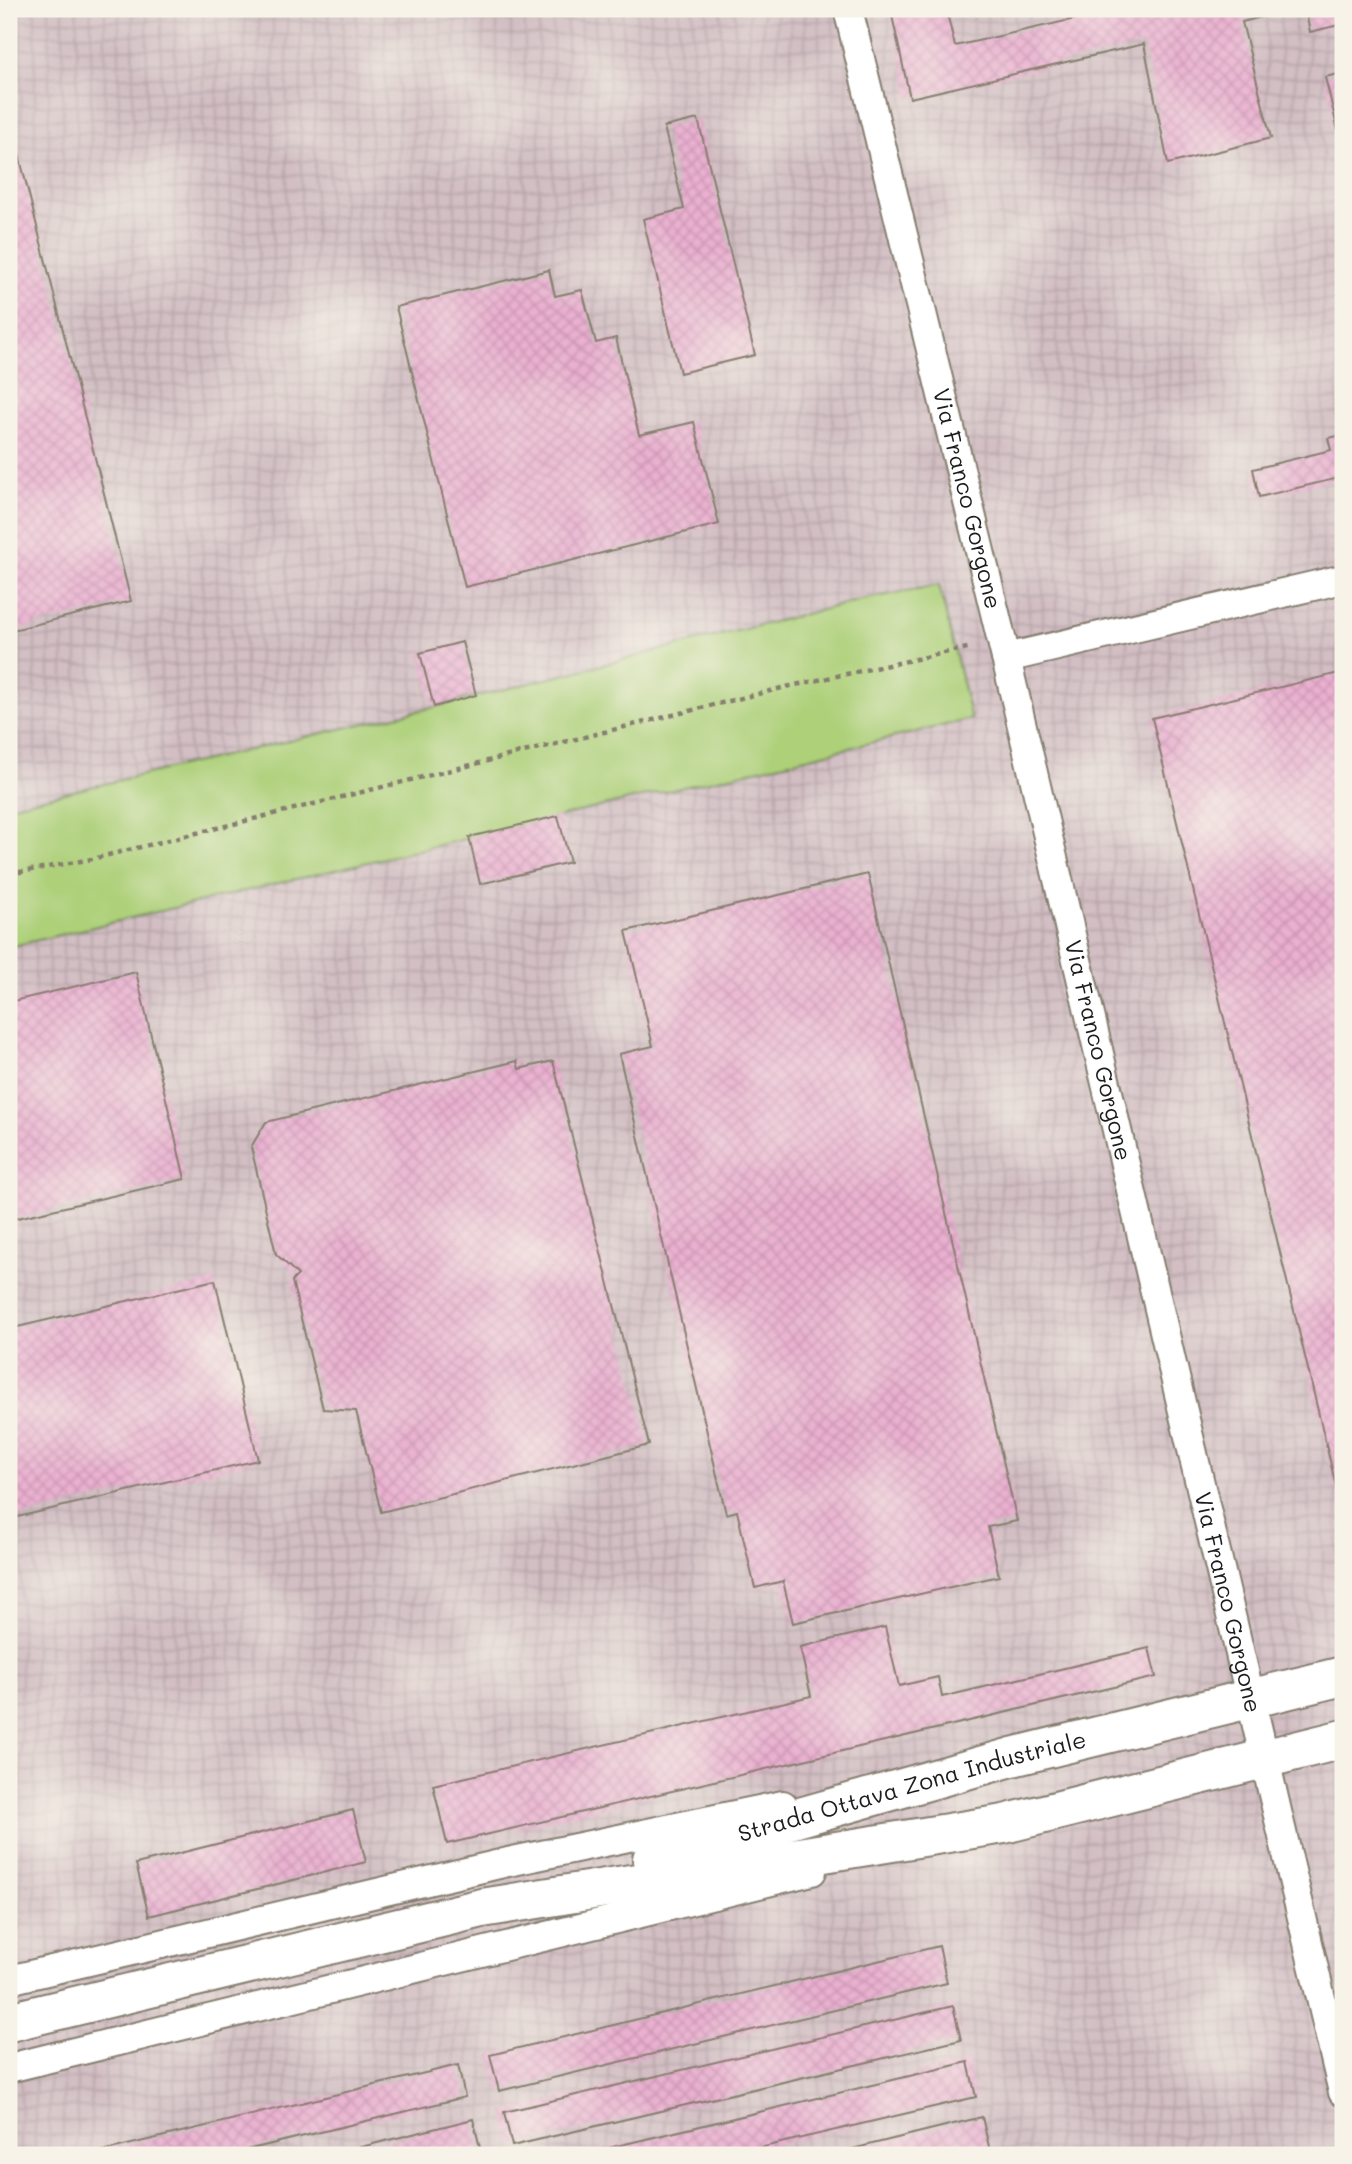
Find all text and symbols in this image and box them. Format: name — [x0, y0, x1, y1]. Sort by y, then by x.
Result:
street label: Via Franco Gorgone — [927, 385, 1009, 612]
street label: Via Franco Gorgone — [1059, 937, 1140, 1163]
street label: Via Franco Gorgone — [1188, 1489, 1269, 1715]
street label: Strada Ottava Zona Industriale — [734, 1723, 1089, 1848]

